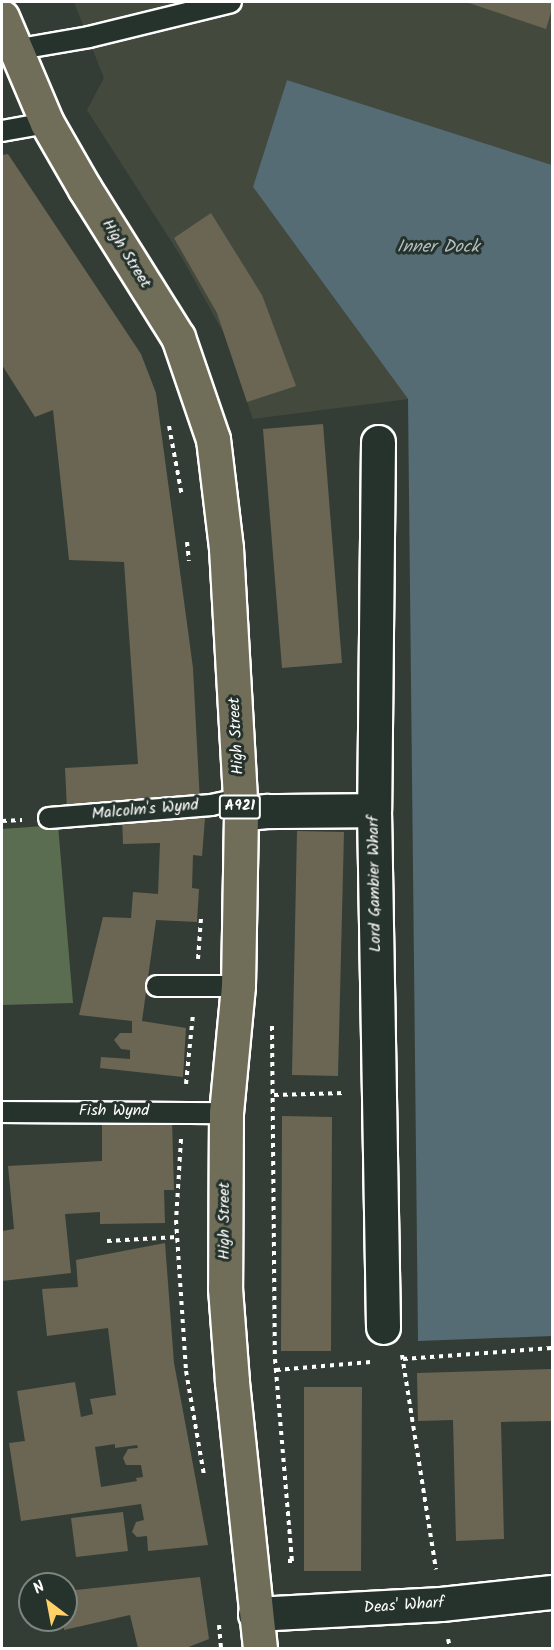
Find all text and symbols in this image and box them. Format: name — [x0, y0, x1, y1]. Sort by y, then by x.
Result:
street label: High Street — [97, 216, 155, 292]
water label: Inner Dock — [397, 237, 479, 259]
street label: High Street — [225, 697, 249, 775]
road number: A921 — [218, 795, 262, 819]
street label: Malcolm's Wynd — [91, 796, 199, 824]
street label: Lord Gambier Wharf — [364, 815, 386, 953]
street label: Fish Wynd — [79, 1101, 149, 1121]
street label: High Street — [215, 1182, 235, 1260]
north arrow — [18, 1572, 78, 1632]
text: N — [28, 1575, 50, 1601]
street label: Deas' Wharf — [363, 1594, 445, 1618]

